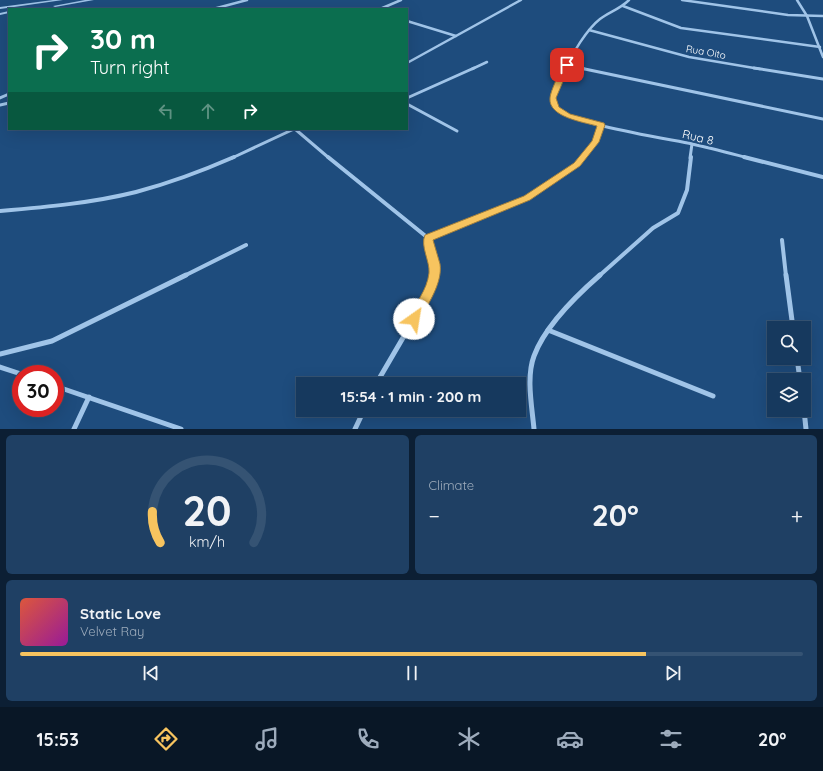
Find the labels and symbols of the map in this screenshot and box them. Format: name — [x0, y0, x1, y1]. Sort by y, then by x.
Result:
street label: Rua Oito — [685, 42, 727, 62]
pin — [550, 48, 584, 82]
street label: Rua 8 — [681, 126, 715, 148]
position arrow — [393, 298, 435, 340]
speed limit sign: 30 — [12, 365, 64, 417]

